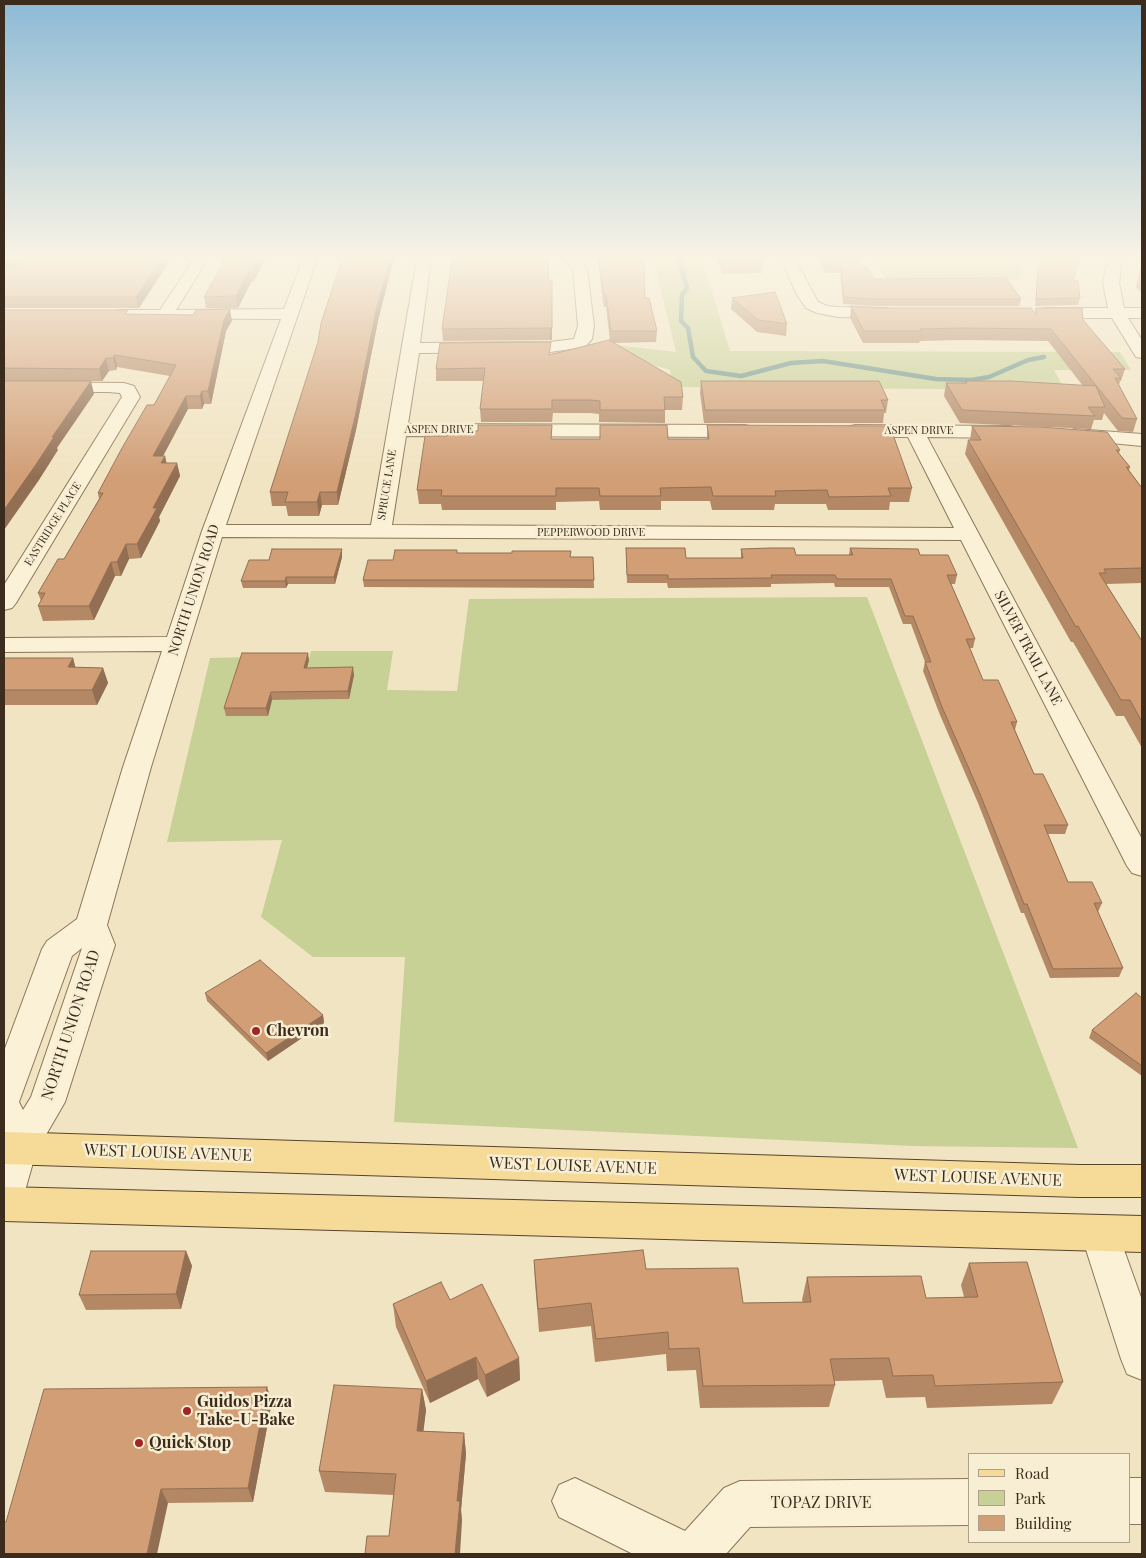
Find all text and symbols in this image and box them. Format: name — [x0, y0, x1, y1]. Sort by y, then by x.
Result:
street label: ASPEN DRIVE — [405, 423, 473, 437]
street label: ASPEN DRIVE — [885, 424, 953, 438]
street label: SPRUCE LANE — [375, 449, 399, 521]
street label: EASTRIDGE PLACE — [22, 480, 84, 568]
street label: NORTH UNION ROAD — [165, 522, 223, 658]
street label: PEPPERWOOD DRIVE — [537, 526, 645, 540]
street label: SILVER TRAIL LANE — [991, 588, 1065, 708]
street label: NORTH UNION ROAD — [38, 947, 104, 1103]
place label: Chevron — [266, 1021, 329, 1041]
marker: Chevron — [250, 1025, 262, 1037]
street label: WEST LOUISE AVENUE — [84, 1140, 252, 1166]
street label: WEST LOUISE AVENUE — [489, 1153, 657, 1179]
street label: WEST LOUISE AVENUE — [894, 1165, 1062, 1191]
place label: Guidos Pizza Take-U-Bake — [197, 1392, 295, 1430]
marker: Guidos Pizza Take-U-Bake — [181, 1405, 193, 1417]
place label: Quick Stop — [149, 1433, 231, 1453]
marker: Quick Stop — [133, 1437, 145, 1449]
legend — [968, 1453, 1131, 1543]
text: Road — [1015, 1463, 1049, 1483]
text: Park — [1015, 1488, 1046, 1508]
street label: TOPAZ DRIVE — [771, 1493, 871, 1513]
text: Building — [1015, 1513, 1071, 1533]

